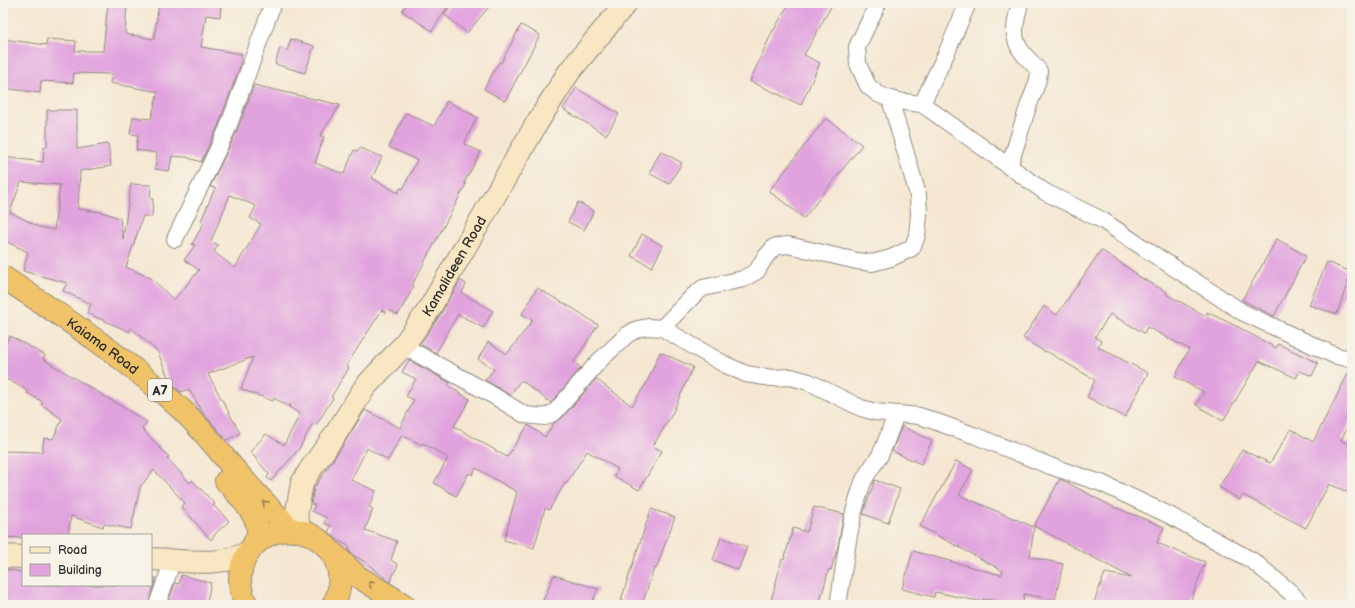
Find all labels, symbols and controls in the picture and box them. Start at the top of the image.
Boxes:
street label: Kamalideen Road [419,213,490,320]
street label: Kaiama Road [63,314,142,378]
road number: A7 [148,379,172,401]
one-way arrow [262,500,270,508]
legend [22,534,152,586]
text: Road [58,543,87,558]
text: Building [58,563,102,578]
one-way arrow [368,582,375,589]

